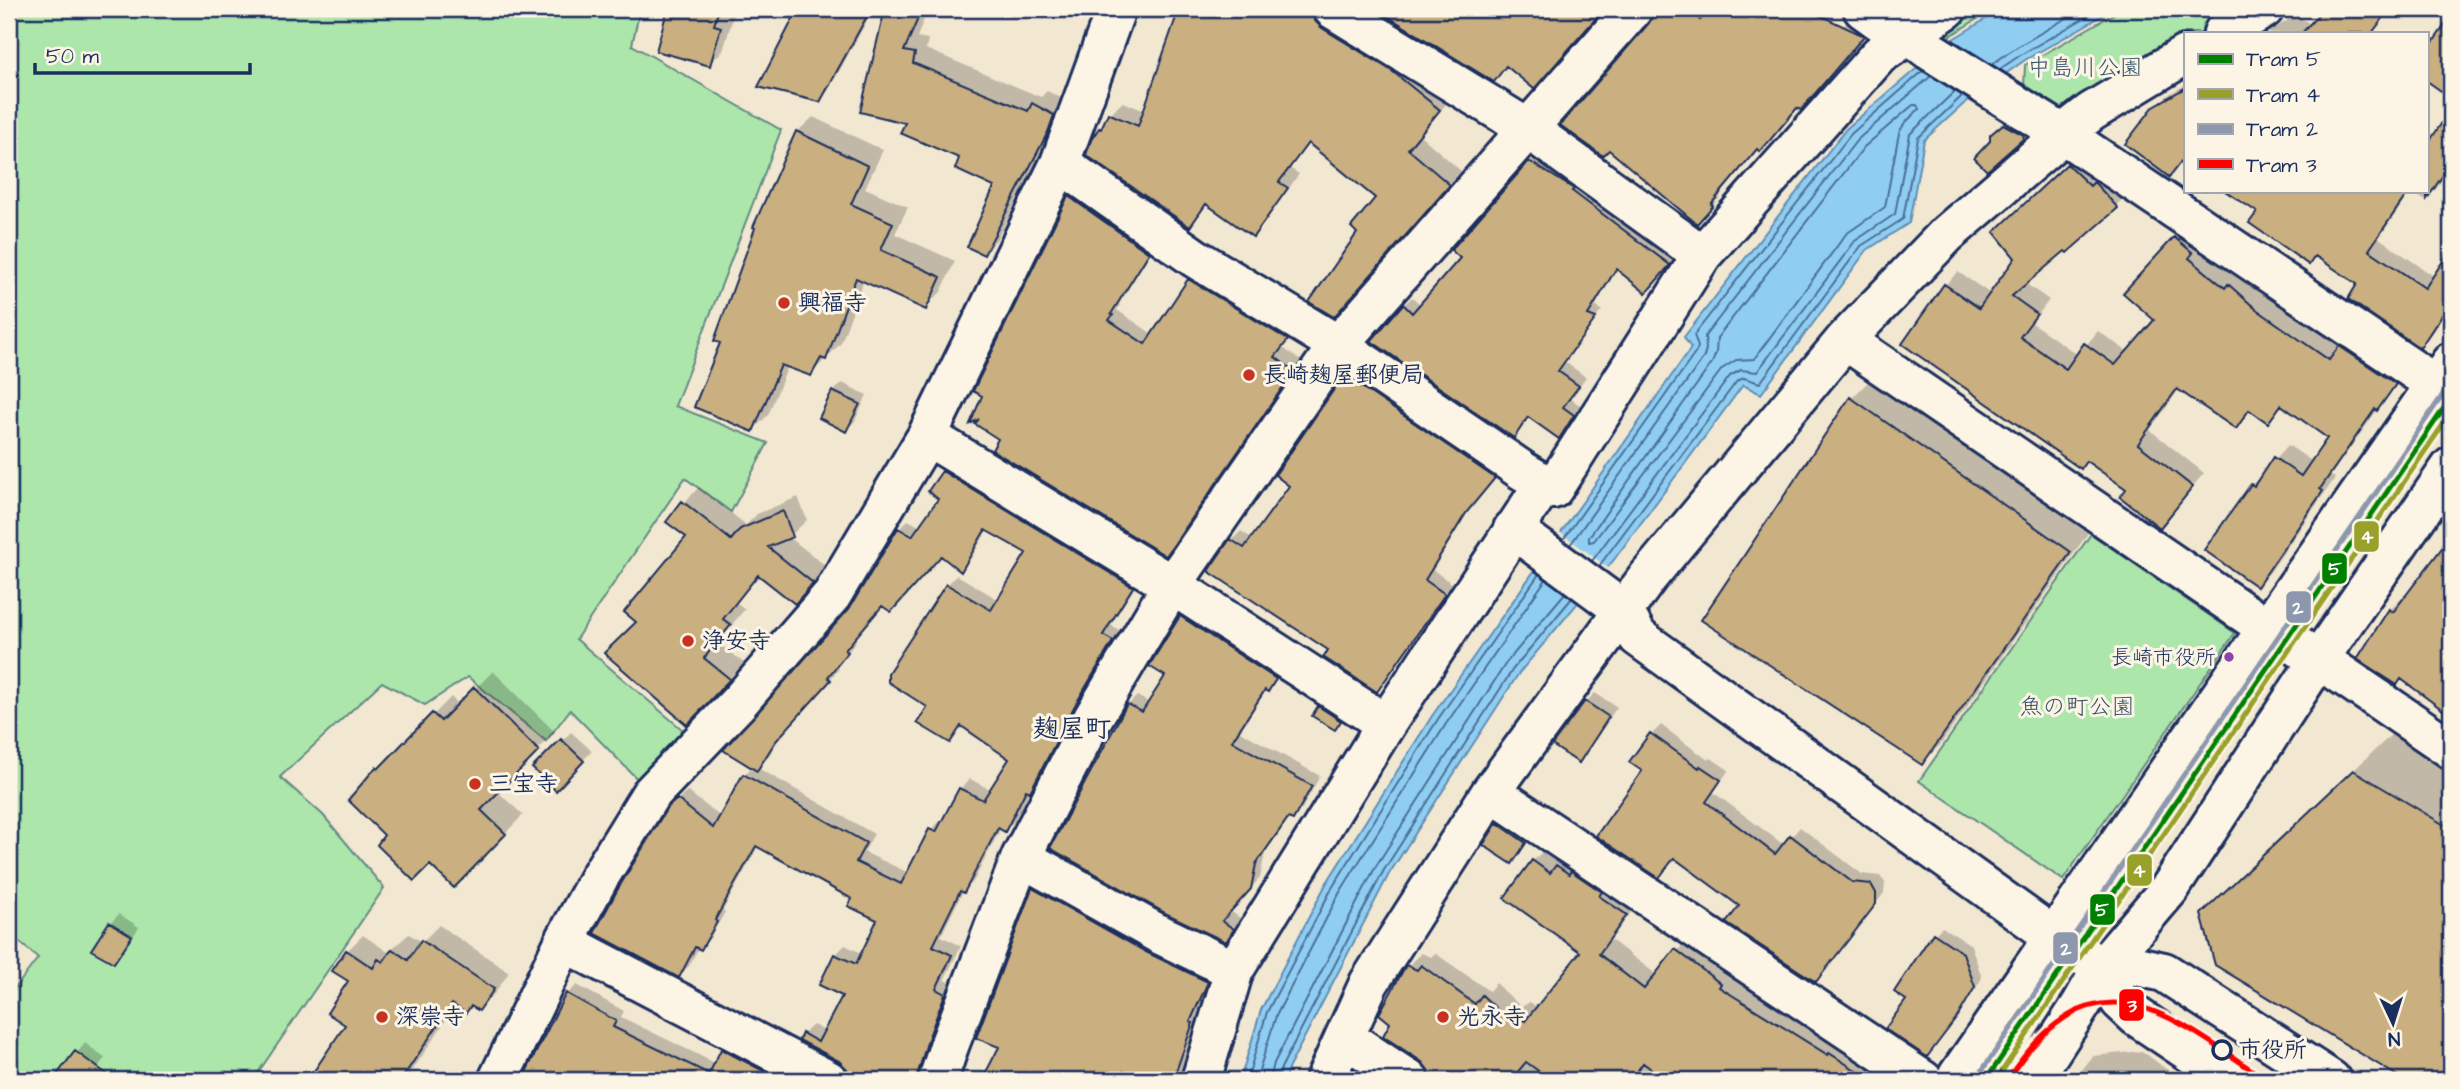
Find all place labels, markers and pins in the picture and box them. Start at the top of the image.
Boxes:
place label: 興福寺 [798,287,867,319]
marker: 興福寺 [776,295,792,311]
place label: 長崎麹屋郵便局 [1263,359,1424,391]
marker: 長崎麹屋郵便局 [1241,367,1257,383]
place label: 浄安寺 [702,625,771,657]
marker: 浄安寺 [680,633,696,649]
place label: 長崎市役所 [2111,643,2216,672]
marker: 長崎市役所 [2222,650,2236,664]
place label: 三宝寺 [489,768,558,800]
marker: 三宝寺 [467,776,483,792]
place label: 深崇寺 [396,1001,465,1033]
place label: 光永寺 [1457,1001,1526,1033]
marker: 深崇寺 [374,1009,390,1025]
marker: 光永寺 [1435,1009,1451,1025]
place label: 市役所 [2238,1034,2307,1066]
marker: 市役所 [2212,1040,2232,1060]

